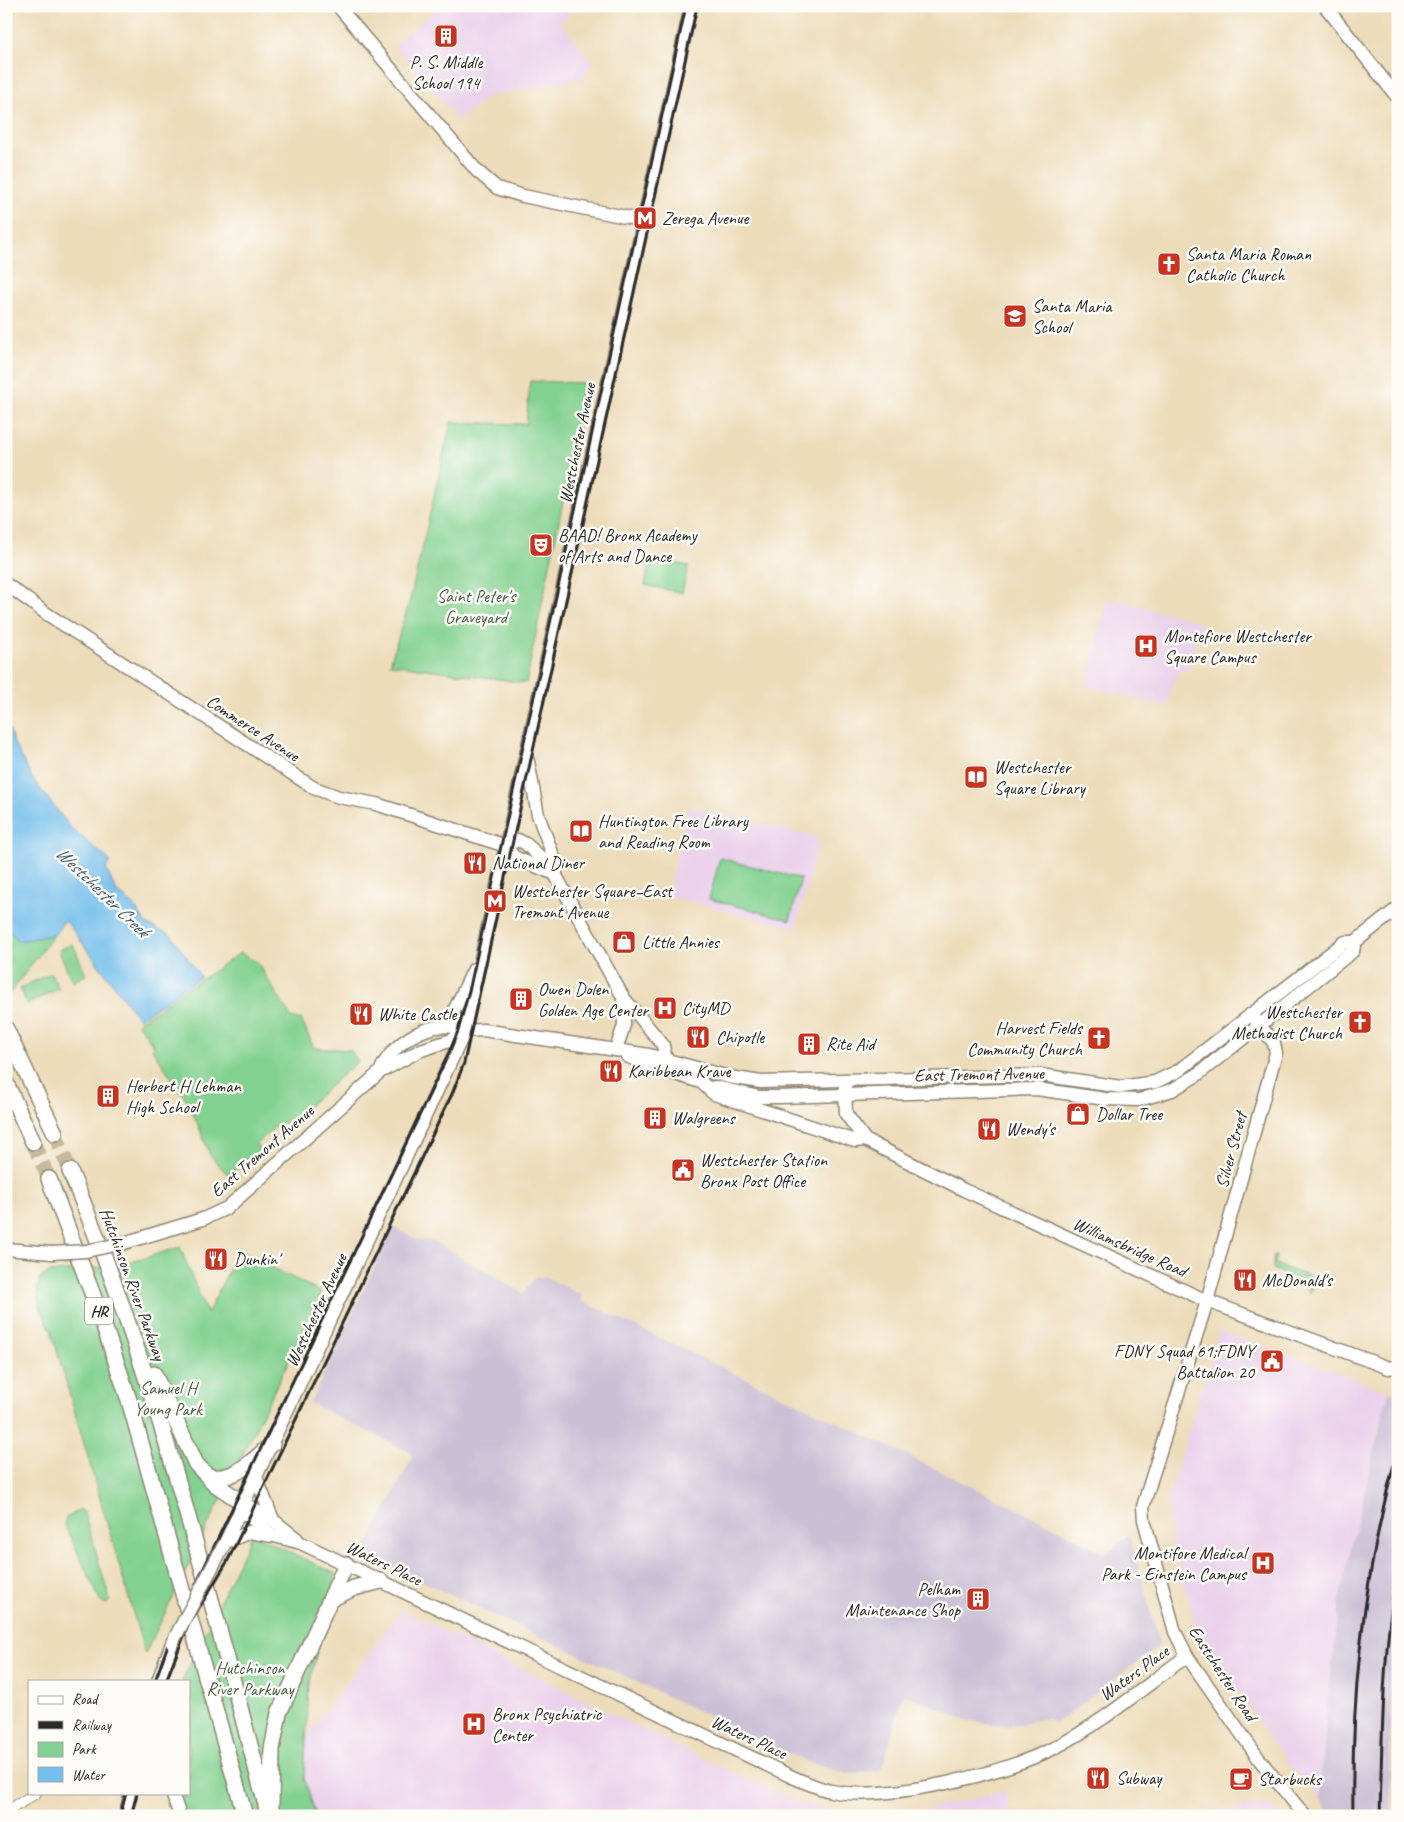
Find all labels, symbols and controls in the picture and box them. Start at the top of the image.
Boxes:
building icon: P. S. Middle School 194 [433,23,459,49]
place label: P. S. Middle School 194 [410,51,483,94]
metro station icon: Zerega Avenue [632,205,658,231]
place label: Zerega Avenue [662,207,750,229]
place label: Santa Maria Roman Catholic Church [1186,243,1312,286]
church icon: Santa Maria Roman Catholic Church [1156,251,1182,277]
place label: Santa Maria School [1032,295,1113,338]
school or university icon: Santa Maria School [1002,303,1028,329]
street label: Westchester Avenue [554,380,601,505]
place label: BAAD! Bronx Academy of Arts and Dance [558,524,698,567]
theatre icon: BAAD! Bronx Academy of Arts and Dance [528,532,554,558]
park label: Saint Peter's Graveyard [437,585,517,628]
place label: Montefiore Westchester Square Campus [1164,625,1313,668]
hospital icon: Montefiore Westchester Square Campus [1133,633,1159,659]
street label: Commerce Avenue [202,690,305,767]
place label: Westchester Square Library [994,756,1087,799]
library icon: Westchester Square Library [963,764,989,790]
place label: Huntington Free Library and Reading Room [598,810,750,853]
library icon: Huntington Free Library and Reading Room [568,818,594,844]
water label: Westchester Creek [51,841,157,945]
restaurant icon: National Diner [462,850,488,876]
place label: National Diner [492,852,585,874]
place label: Westchester Square–East Tremont Avenue [512,880,674,923]
metro station icon: Westchester Square–East Tremont Avenue [482,888,508,914]
shop icon: Little Annies [611,929,637,955]
place label: Little Annies [642,931,721,953]
place label: Owen Dolen Golden Age Center [538,978,650,1021]
building icon: Owen Dolen Golden Age Center [508,986,534,1012]
hospital icon: CityMD [652,995,678,1021]
place label: CityMD [682,997,731,1019]
restaurant icon: White Castle [348,1001,374,1027]
place label: Westchester Methodist Church [1232,1001,1345,1044]
place label: White Castle [378,1003,458,1025]
church icon: Westchester Methodist Church [1347,1009,1373,1035]
place label: Harvest Fields Community Church [967,1017,1084,1060]
restaurant icon: Chipotle [685,1024,711,1050]
church icon: Harvest Fields Community Church [1086,1025,1112,1051]
place label: Chipotle [716,1026,765,1048]
building icon: Rite Aid [796,1031,822,1057]
place label: Rite Aid [826,1033,878,1055]
restaurant icon: Karibbean Krave [598,1058,624,1084]
place label: Karibbean Krave [628,1060,731,1082]
street label: East Tremont Avenue [914,1062,1045,1086]
place label: Herbert H Lehman High School [126,1075,241,1118]
building icon: Herbert H Lehman High School [95,1083,121,1109]
street label: East Tremont Avenue [206,1099,319,1202]
shop icon: Dollar Tree [1065,1101,1091,1127]
place label: Dollar Tree [1096,1103,1163,1125]
building icon: Walgreens [642,1105,668,1131]
place label: Walgreens [672,1107,737,1129]
street label: Silver Street [1210,1107,1252,1190]
restaurant icon: Wendy's [976,1116,1002,1142]
place label: Wendy's [1006,1118,1056,1140]
place label: Westchester Station Bronx Post Office [700,1149,828,1192]
public building icon: Westchester Station Bronx Post Office [670,1157,696,1183]
street label: Hutchinson River Parkway [95,1205,171,1365]
street label: Williamsbridge Road [1070,1212,1193,1283]
restaurant icon: Dunkin' [203,1246,229,1272]
place label: Dunkin' [234,1248,283,1270]
street label: Westchester Avenue [280,1249,352,1370]
restaurant icon: McDonald's [1232,1267,1258,1293]
place label: McDonald's [1262,1269,1334,1291]
road number: HR [85,1298,113,1324]
place label: FDNY Squad 61;FDNY Battalion 20 [1114,1340,1258,1383]
public building icon: FDNY Squad 61;FDNY Battalion 20 [1259,1348,1285,1374]
park label: Samuel H Young Park [134,1377,203,1420]
street label: Waters Place [343,1535,426,1591]
place label: Montifore Medical Park - Einstein Campus [1101,1542,1249,1585]
hospital icon: Montifore Medical Park - Einstein Campus [1250,1550,1276,1576]
place label: Pelham Maintenance Shop [845,1578,961,1621]
building icon: Pelham Maintenance Shop [965,1586,991,1612]
street label: Eastchester Road [1184,1621,1264,1727]
street label: Waters Place [1095,1640,1174,1706]
park label: Hutchinson River Parkway [206,1657,295,1700]
legend [28,1680,190,1794]
text: Road [72,1690,99,1709]
place label: Bronx Psychiatric Center [492,1703,603,1746]
street label: Waters Place [708,1710,791,1765]
hospital icon: Bronx Psychiatric Center [461,1711,487,1737]
text: Railway [72,1716,113,1735]
text: Park [72,1740,97,1759]
restaurant icon: Subway [1085,1765,1111,1791]
text: Water [72,1766,106,1785]
cafe icon: Starbucks [1228,1766,1254,1792]
place label: Subway [1116,1767,1163,1789]
place label: Starbucks [1258,1768,1323,1790]

